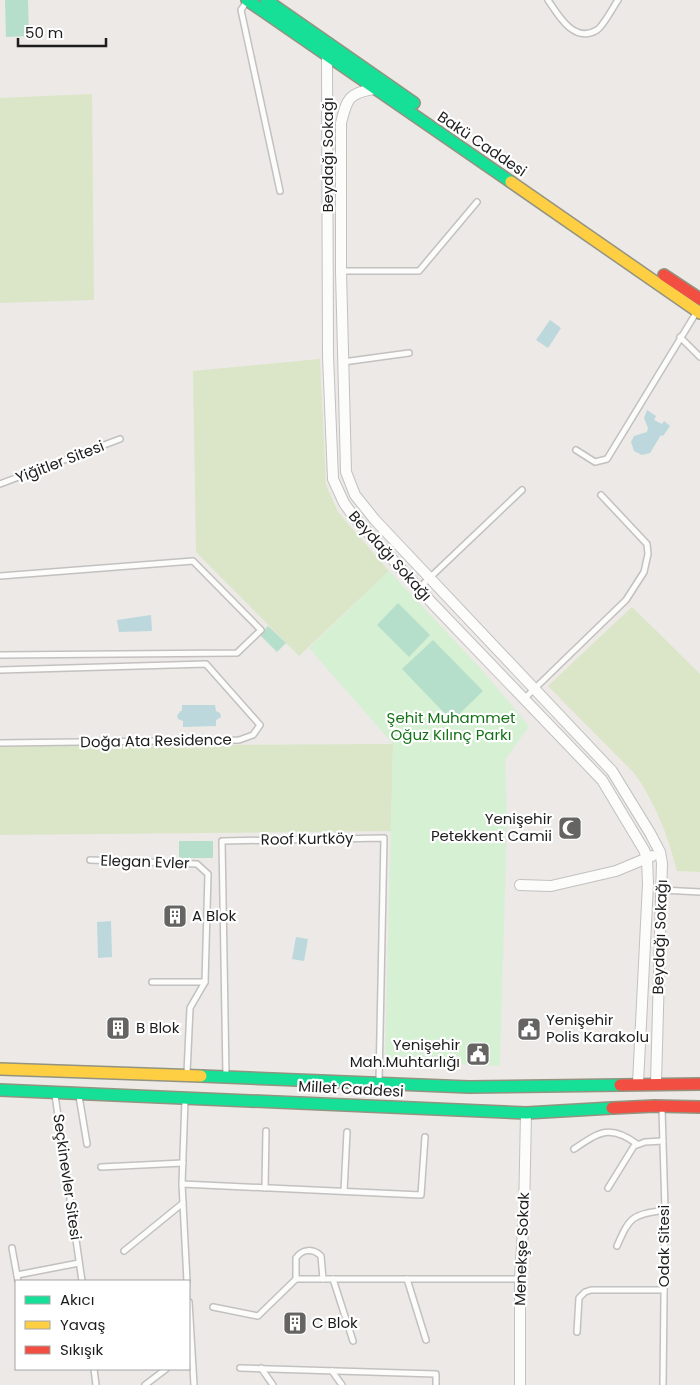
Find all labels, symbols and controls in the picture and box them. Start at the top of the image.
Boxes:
scale bar [18,15,105,47]
text: 50 m [25,22,63,43]
street label: Beydağı Sokağı [317,97,338,213]
street label: Bakü Caddesi [434,106,531,181]
street label: Yiğitler Sitesi [13,435,107,488]
street label: Beydağı Sokağı [344,506,437,605]
park label: Şehit Muhammet Oğuz Kılınç Parkı [387,707,515,745]
street label: Doğa Ata Residence [80,729,232,752]
place label: Yenişehir Petekkent Camii [431,808,552,846]
mosque icon: Yenişehir Petekkent Camii [557,815,583,841]
street label: Roof Kurtköy [260,827,354,850]
street label: Elegan Evler [100,849,190,874]
street label: Beydağı Sokağı [647,879,672,995]
building icon: A Blok [162,903,188,929]
place label: A Blok [192,905,237,926]
place label: Yenişehir Polis Karakolu [546,1009,649,1047]
building icon: B Blok [105,1015,131,1041]
public building icon: Yenişehir Polis Karakolu [516,1016,542,1042]
place label: B Blok [136,1017,180,1038]
place label: Yenişehir Mah.Muhtarlığı [350,1034,460,1072]
public building icon: Yenişehir Mah.Muhtarlığı [465,1041,491,1067]
street label: Millet Caddesi [298,1075,404,1102]
street label: Seçkinevler Sitesi [48,1112,87,1241]
street label: Menekşe Sokak [509,1191,534,1306]
street label: Odak Sitesi [653,1205,674,1287]
legend [15,1280,190,1370]
text: Akıcı [60,1289,94,1310]
building icon: C Blok [282,1310,308,1336]
place label: C Blok [312,1312,358,1333]
text: Yavaş [60,1314,105,1335]
text: Sıkışık [60,1339,103,1360]

